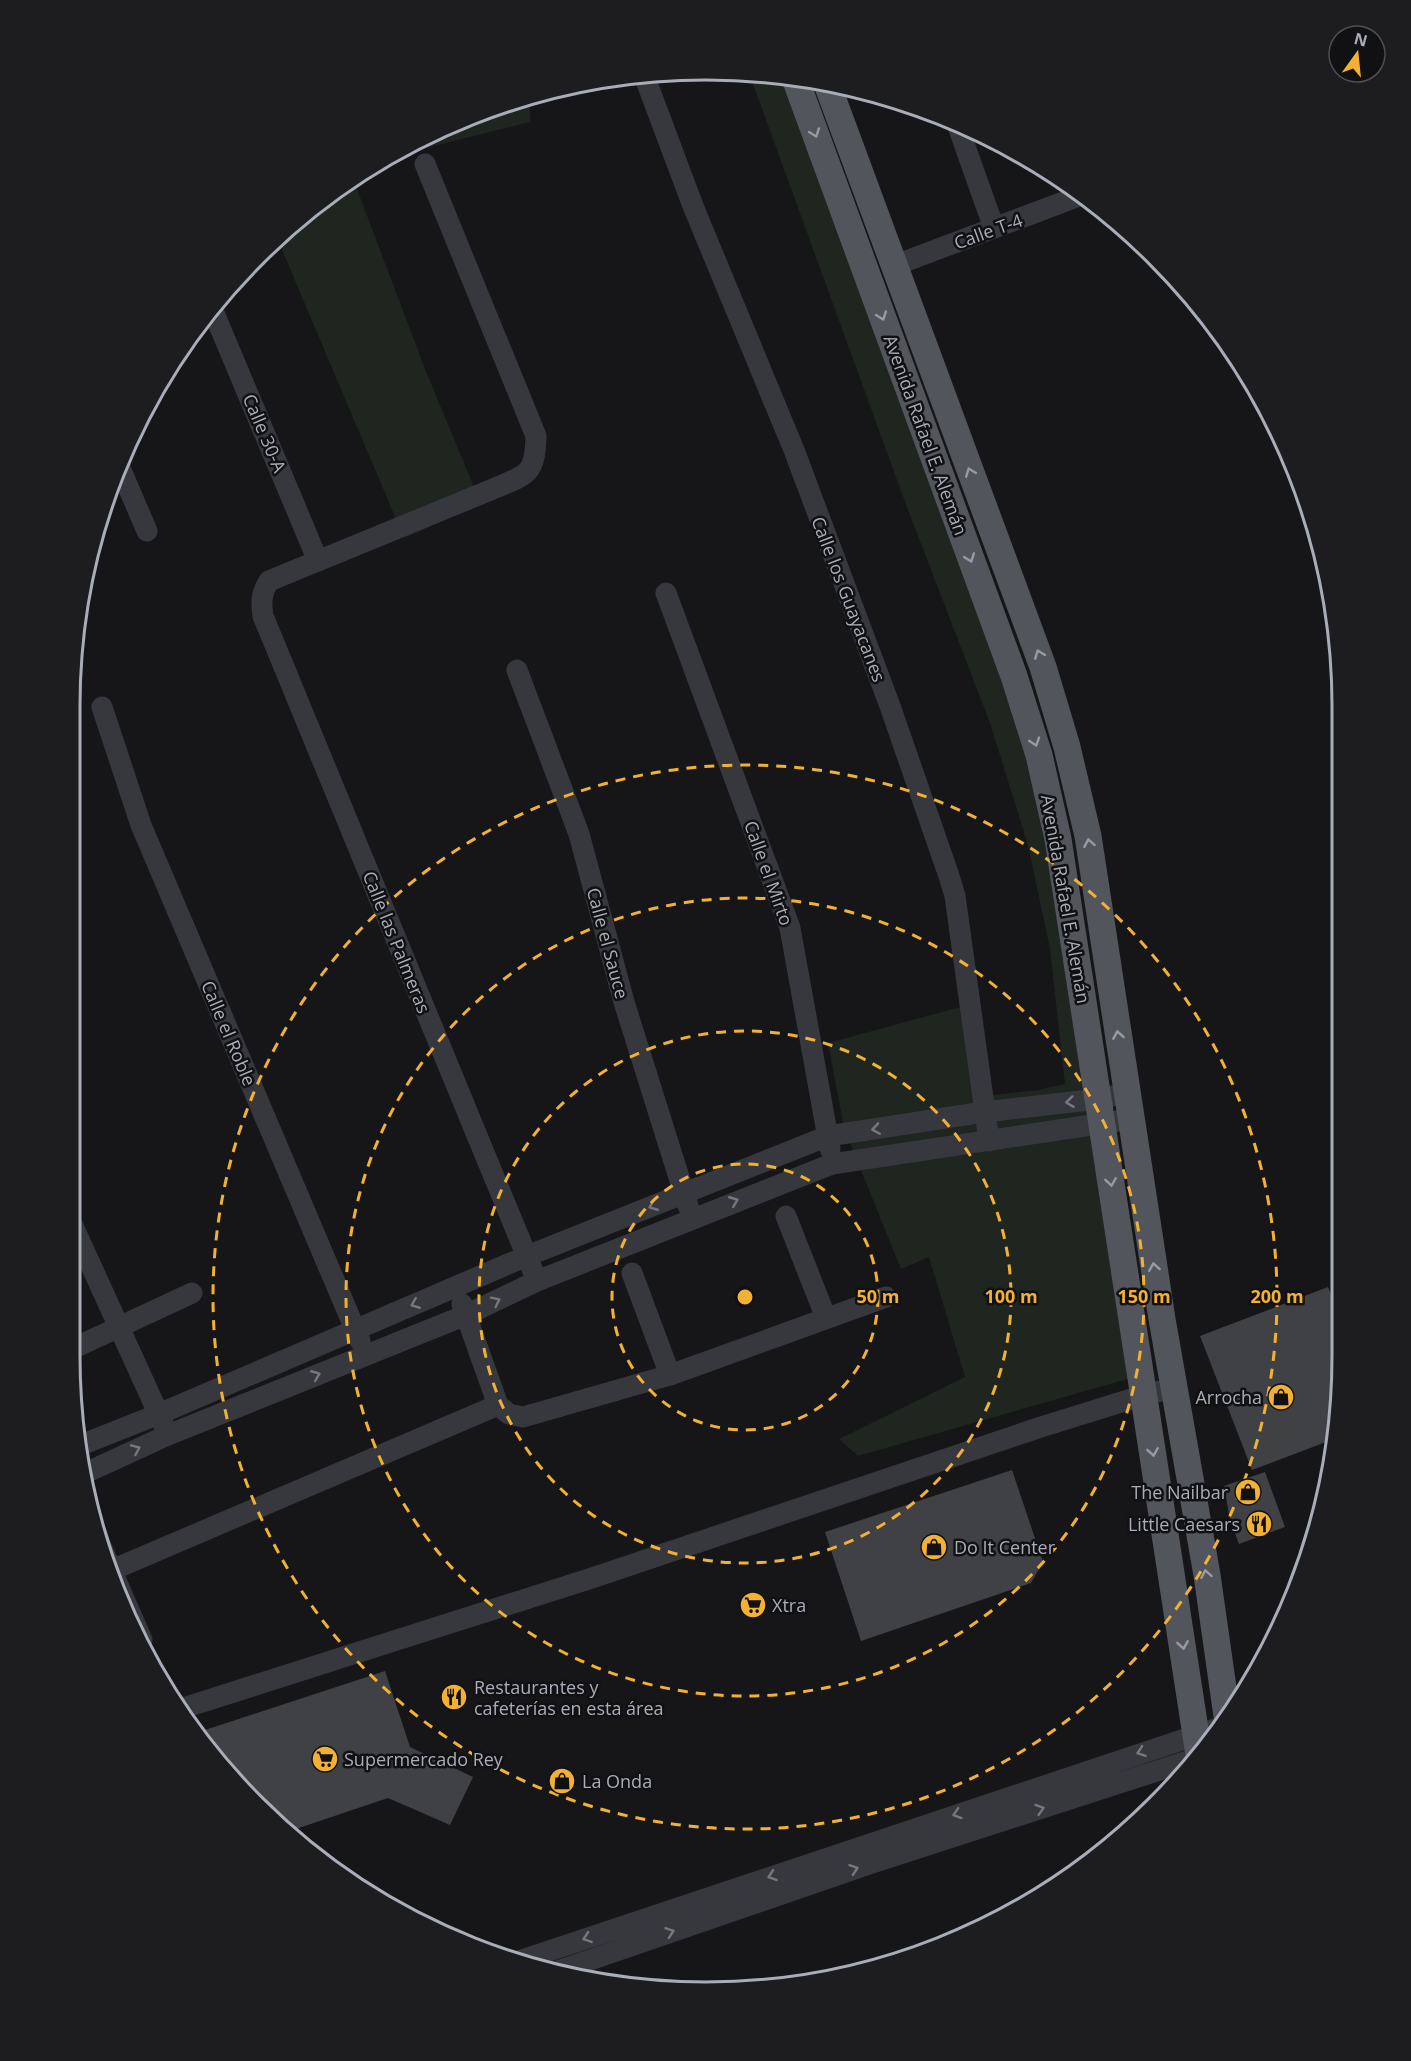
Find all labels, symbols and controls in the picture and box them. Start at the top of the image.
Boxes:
north arrow [1327,24,1387,84]
text: N [1352,27,1370,52]
one-way arrow [808,127,820,138]
street label: Calle T-4 [950,208,1026,254]
one-way arrow [875,310,887,321]
street label: Avenida Rafael E. Alemán [879,332,973,538]
street label: Calle 30-A [238,390,292,476]
one-way arrow [965,467,978,478]
street label: Calle los Guayacanes [806,513,892,685]
one-way arrow [963,552,976,563]
one-way arrow [1033,650,1046,660]
one-way arrow [1028,736,1040,747]
street label: Avenida Rafael E. Alemán [1036,793,1096,1005]
street label: Calle el Mirto [739,817,799,929]
one-way arrow [1083,838,1095,847]
street label: Calle las Palmeras [358,867,436,1017]
street label: Calle el Sauce [582,885,634,1001]
street label: Calle el Roble [196,977,262,1089]
one-way arrow [1113,1031,1125,1040]
one-way arrow [1065,1095,1074,1108]
one-way arrow [872,1122,881,1134]
one-way arrow [1105,1178,1117,1187]
one-way arrow [728,1196,739,1208]
one-way arrow [649,1199,660,1211]
one-way arrow [1148,1262,1160,1271]
text: 50 m [857,1284,899,1308]
text: 100 m [984,1284,1038,1308]
text: 150 m [1117,1284,1171,1308]
text: 200 m [1250,1284,1304,1308]
centre of rings [735,1287,755,1307]
one-way arrow [490,1296,501,1308]
one-way arrow [410,1297,421,1309]
one-way arrow [310,1370,321,1382]
shop icon: Arrocha [1266,1382,1296,1412]
place label: Arrocha [1195,1385,1262,1409]
one-way arrow [129,1445,140,1457]
one-way arrow [1146,1447,1159,1457]
shop icon: The Nailbar [1233,1477,1263,1507]
place label: The Nailbar [1131,1480,1229,1504]
restaurant icon: Little Caesars [1244,1509,1274,1539]
place label: Little Caesars [1128,1512,1240,1536]
shop icon: Do It Center [919,1532,949,1562]
place label: Do It Center [954,1535,1056,1559]
one-way arrow [1201,1569,1213,1578]
supermarket icon: Xtra [738,1590,768,1620]
place label: Xtra [772,1593,806,1617]
one-way arrow [1176,1640,1189,1650]
place label: Restaurantes y cafeterías en esta área [474,1675,664,1720]
restaurant icon: Restaurantes y cafeterías en esta área [439,1682,469,1712]
supermarket icon: Supermercado Rey [310,1744,340,1774]
one-way arrow [1136,1745,1147,1758]
place label: Supermercado Rey [344,1747,504,1771]
shop icon: La Onda [547,1766,577,1796]
place label: La Onda [582,1769,652,1793]
one-way arrow [1034,1804,1045,1817]
one-way arrow [952,1807,963,1820]
one-way arrow [848,1864,859,1877]
one-way arrow [767,1869,778,1882]
one-way arrow [664,1927,675,1939]
one-way arrow [582,1931,593,1944]

